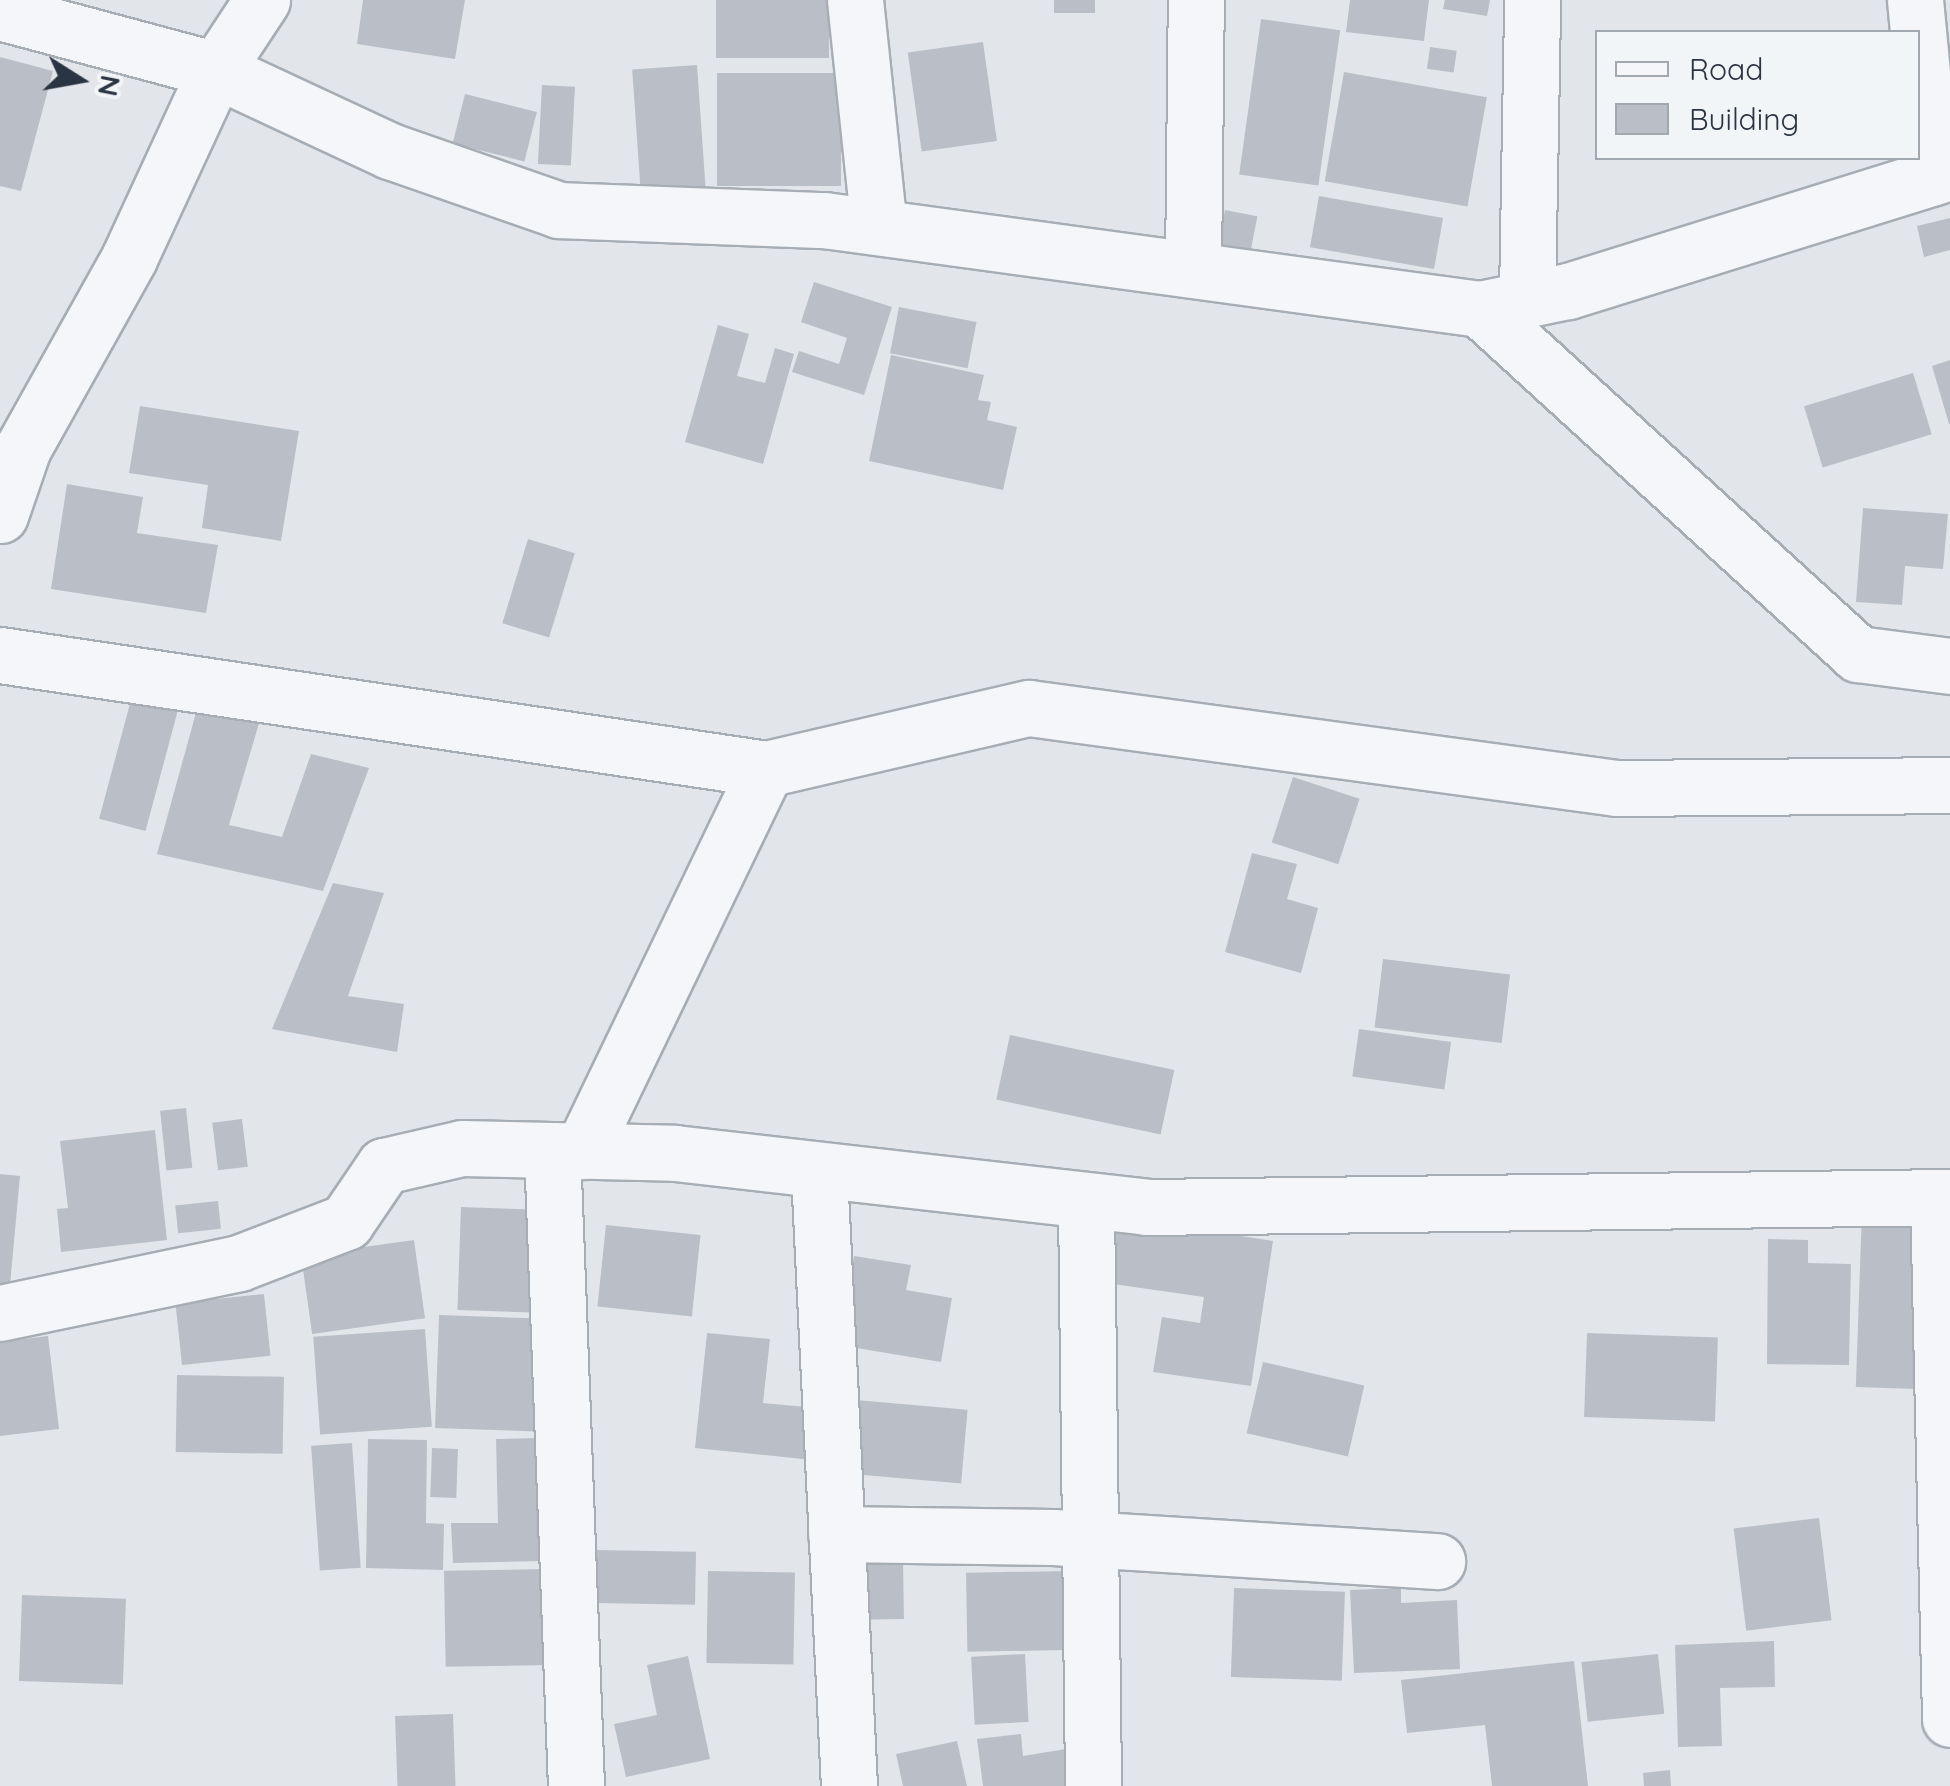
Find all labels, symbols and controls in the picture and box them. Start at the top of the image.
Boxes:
north arrow [30,30,130,130]
legend [1595,30,1920,160]
text: Road [1689,50,1763,88]
text: N [91,72,129,99]
text: Building [1689,100,1799,138]

